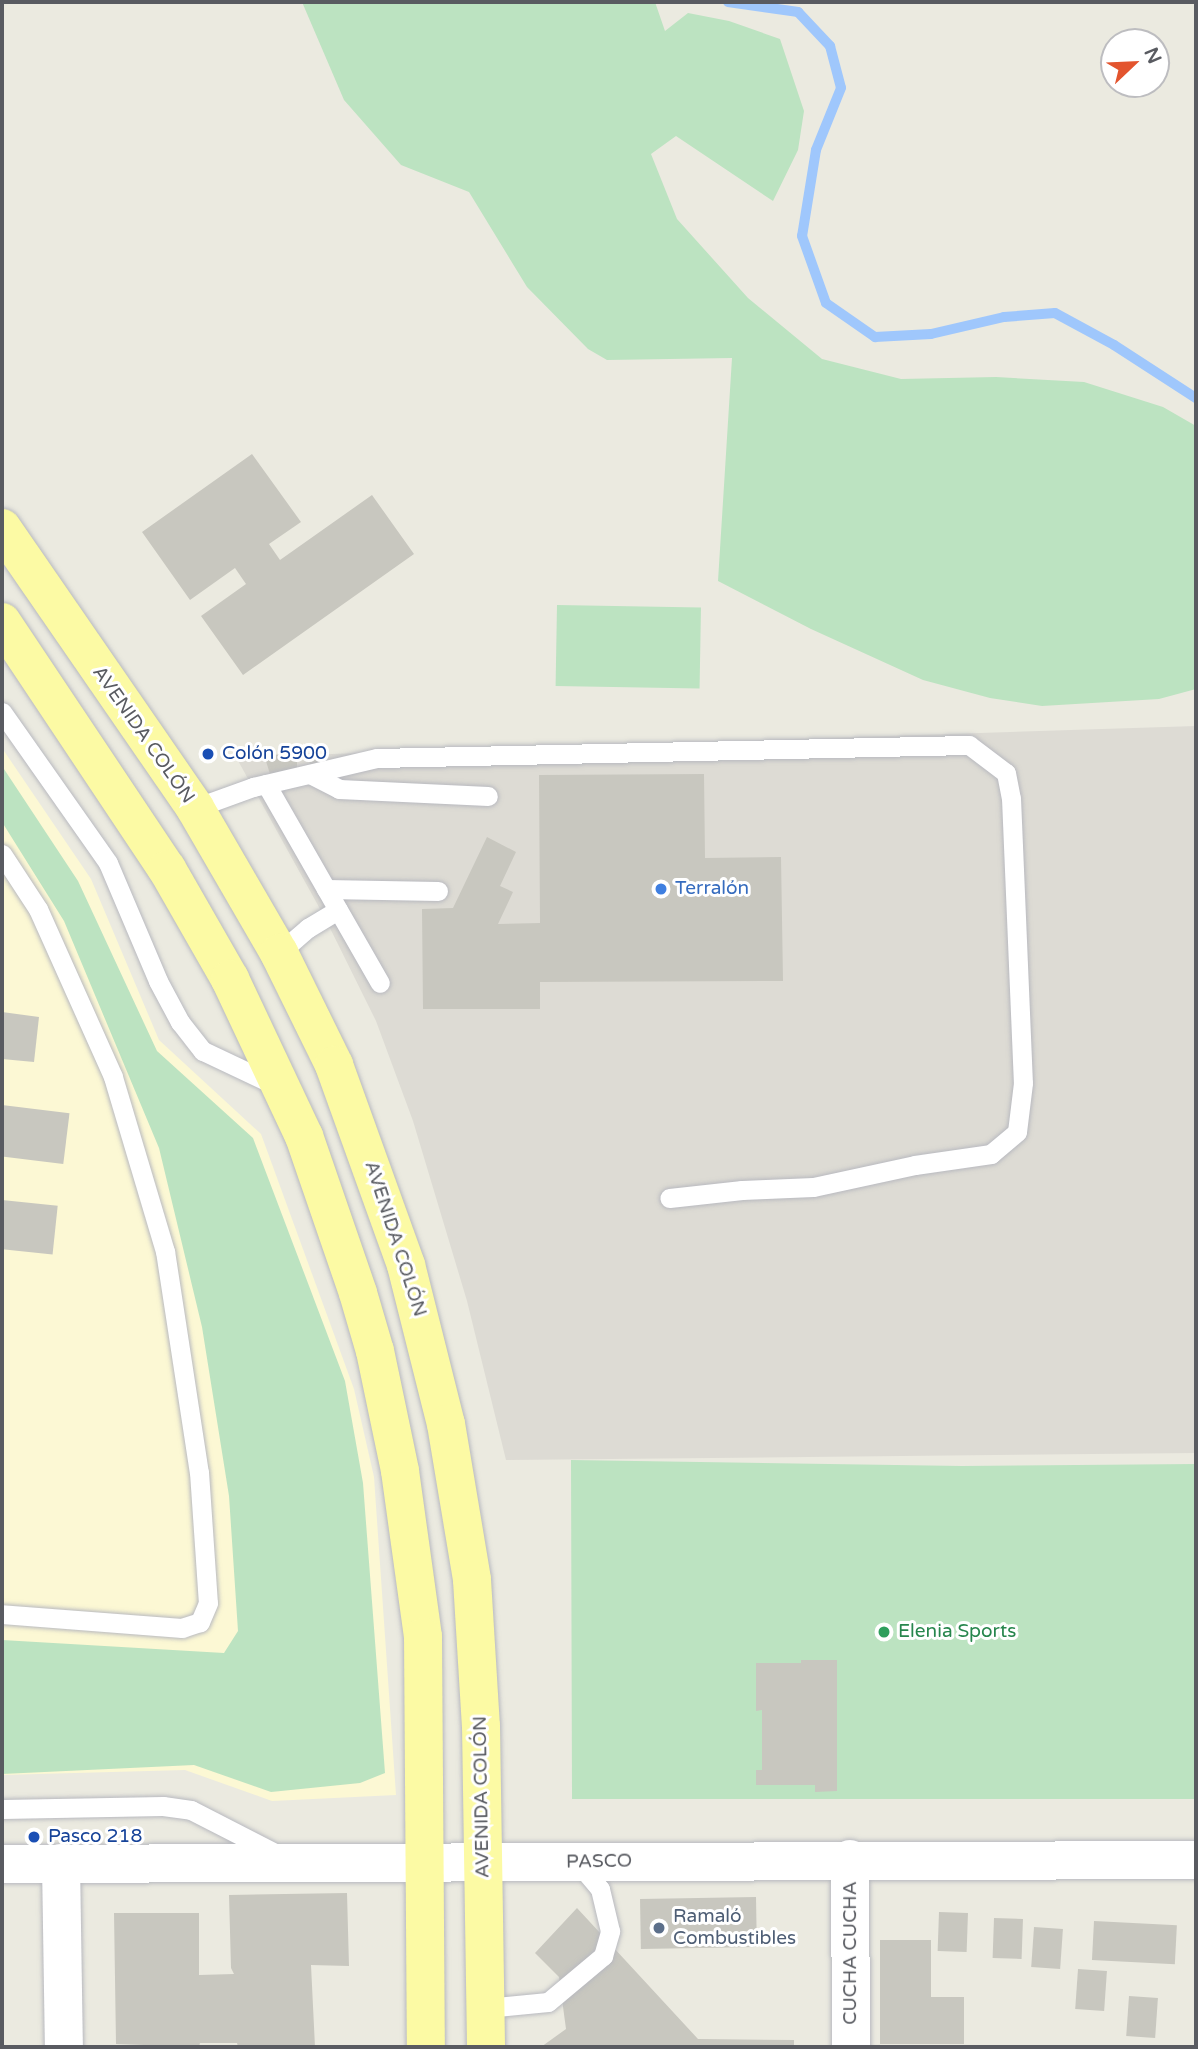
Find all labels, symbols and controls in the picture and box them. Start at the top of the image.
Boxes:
north arrow [1100,28,1170,98]
text: N [1139,44,1166,67]
street label: AVENIDA COLÓN [87,662,199,808]
place label: Colón 5900 [222,743,327,765]
marker: Colón 5900 [200,746,216,762]
place label: Terralón [675,878,749,900]
marker: Terralón [653,881,669,897]
street label: AVENIDA COLÓN [359,1158,431,1320]
place label: Elenia Sports [898,1621,1016,1643]
marker: Elenia Sports [876,1624,892,1640]
street label: AVENIDA COLÓN [469,1716,495,1878]
place label: Pasco 218 [48,1826,142,1848]
marker: Pasco 218 [26,1829,42,1845]
street label: PASCO [566,1850,632,1874]
street label: CUCHA CUCHA [840,1881,862,2025]
place label: Ramaló Combustibles [673,1906,796,1950]
marker: Ramaló Combustibles [651,1920,667,1936]

